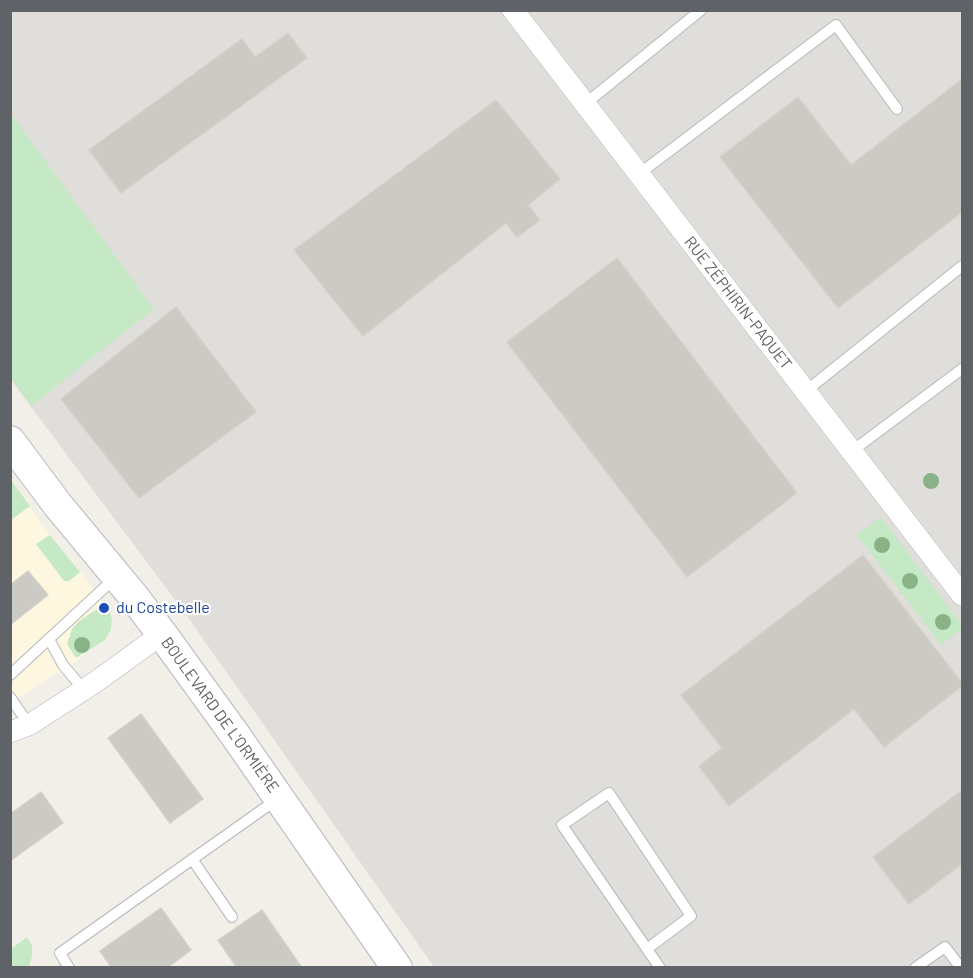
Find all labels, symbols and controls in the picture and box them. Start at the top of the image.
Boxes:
street label: RUE ZÉPHIRIN-PAQUET [680,233,796,373]
place label: du Costebelle [116,598,210,618]
marker: du Costebelle [97,601,111,615]
street label: BOULEVARD DE L'ORMIÈRE [157,633,283,797]

